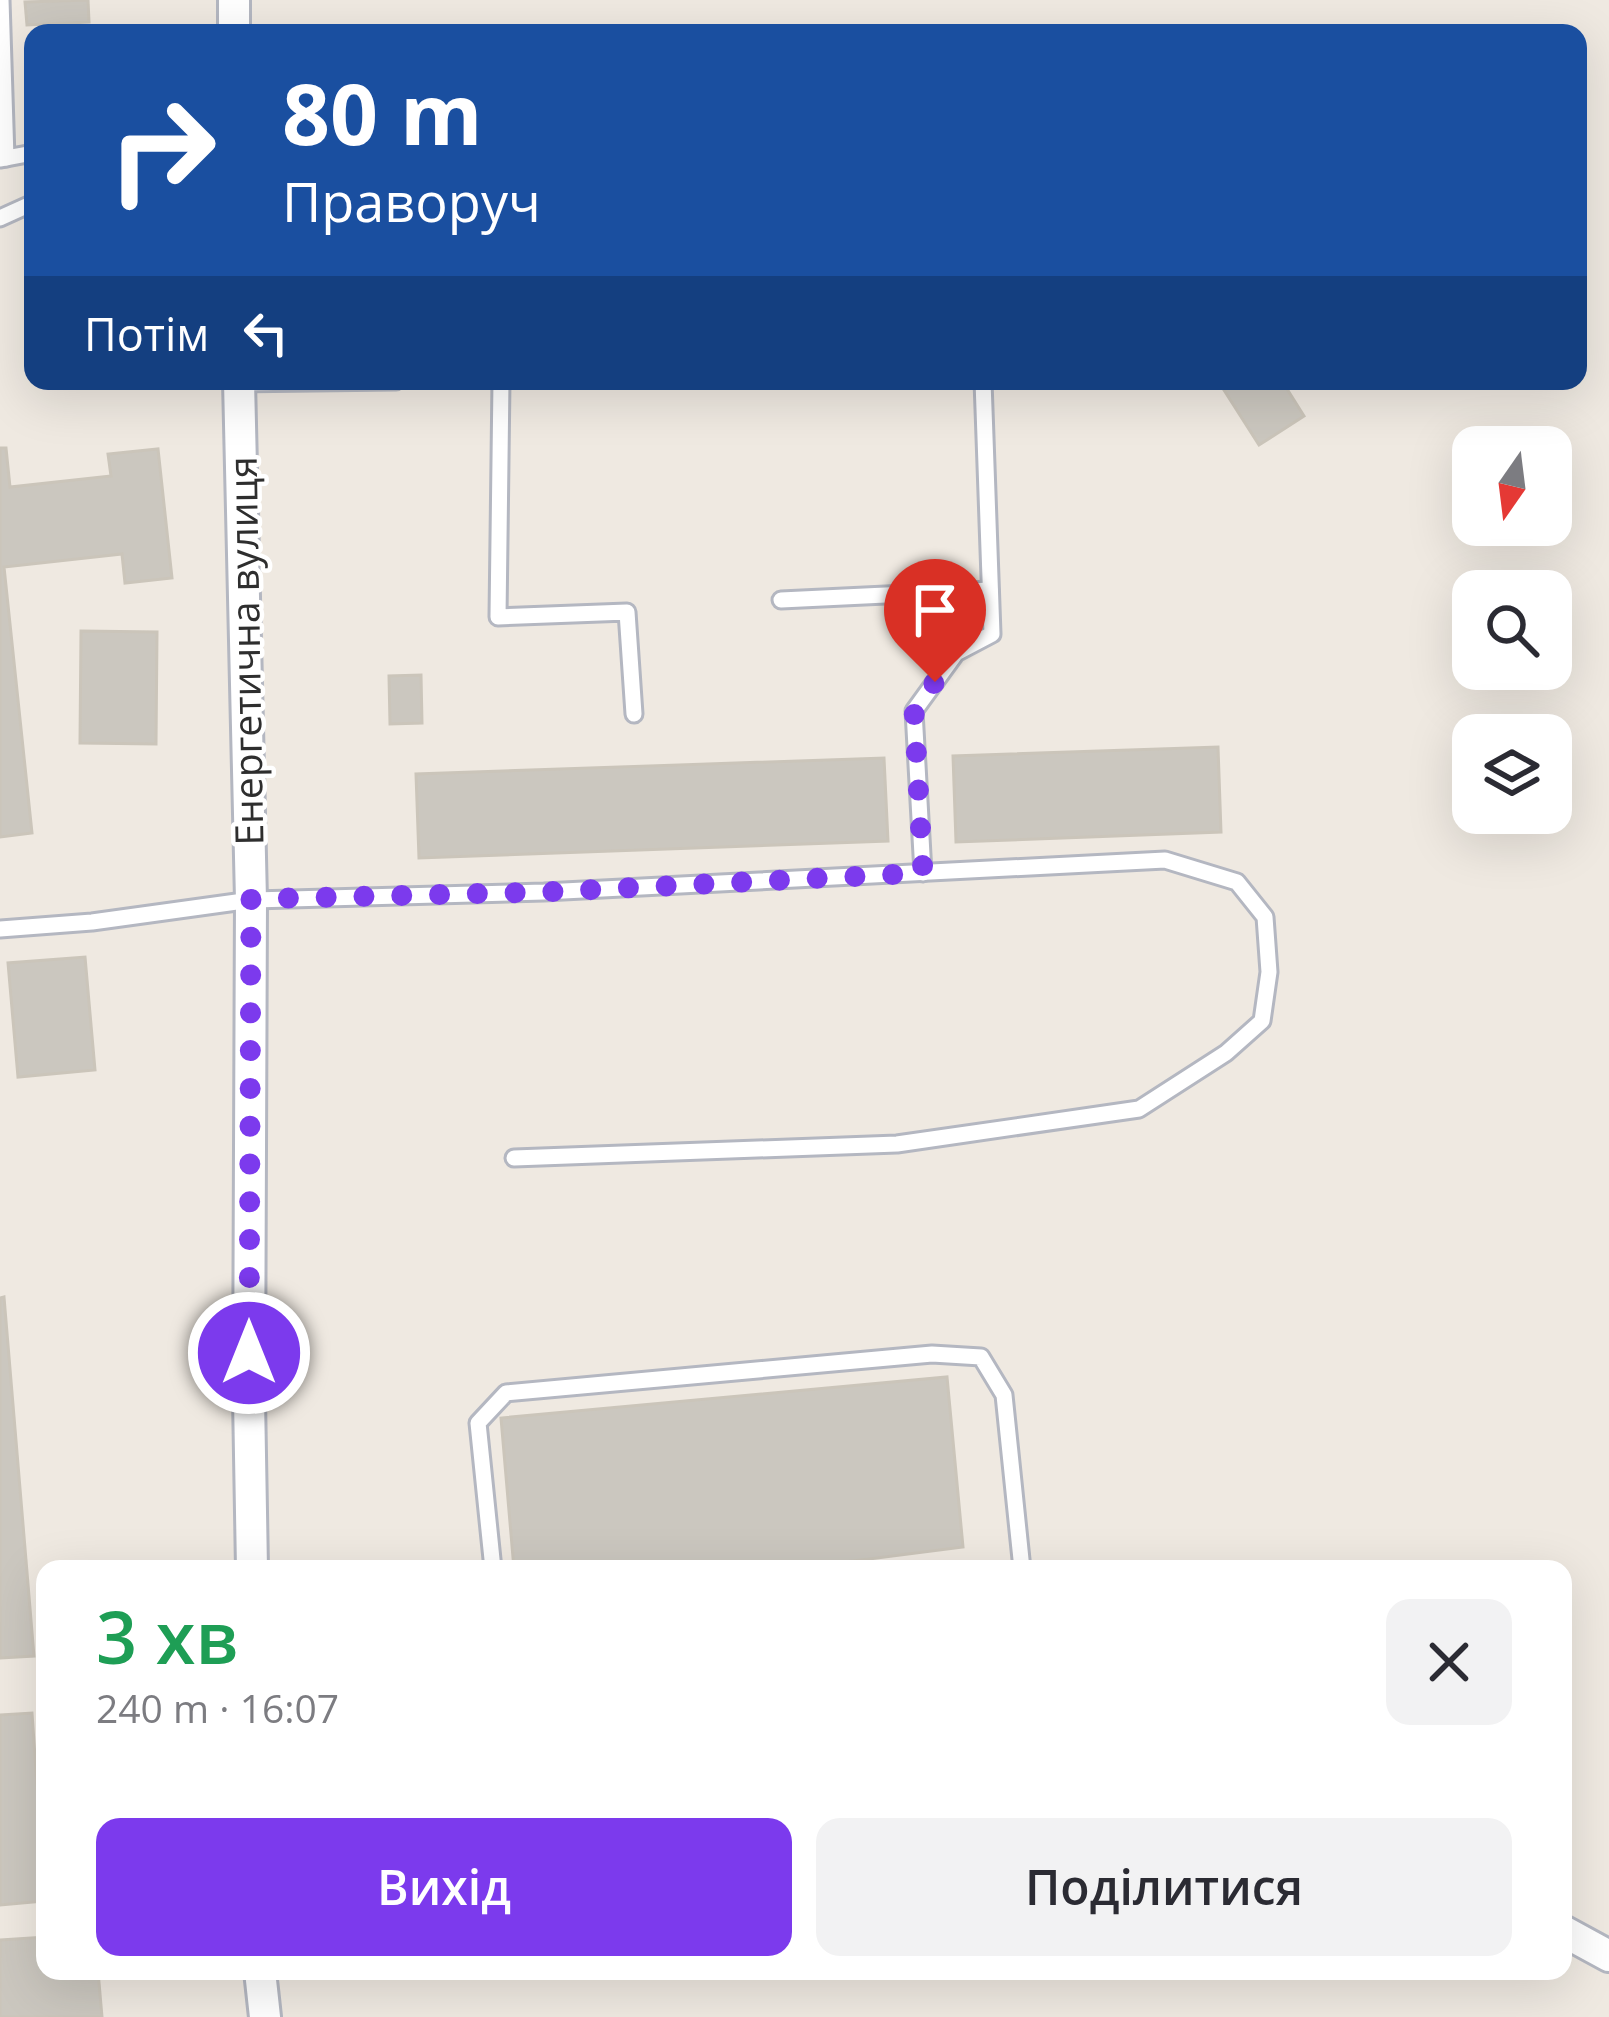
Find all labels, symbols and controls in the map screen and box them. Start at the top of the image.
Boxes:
text: 80 m [282,55,482,170]
icon: right [84,72,240,228]
text: Праворуч [282,164,541,238]
icon: left [233,300,299,366]
text: Потім [84,303,209,364]
north arrow [1452,426,1572,546]
map controls [1452,426,1572,834]
street label: Енергетична вулиця [215,456,274,846]
pin [884,559,986,682]
button: search [1452,570,1572,690]
icon: arrive [902,577,968,643]
button: layers [1452,714,1572,834]
position arrow [186,1290,312,1416]
text: 3 хв [96,1587,239,1685]
button: close [1386,1599,1512,1725]
text: 240 m · 16:07 [96,1681,339,1734]
button: Вихід [96,1818,792,1956]
button: Поділитися [816,1818,1512,1956]

